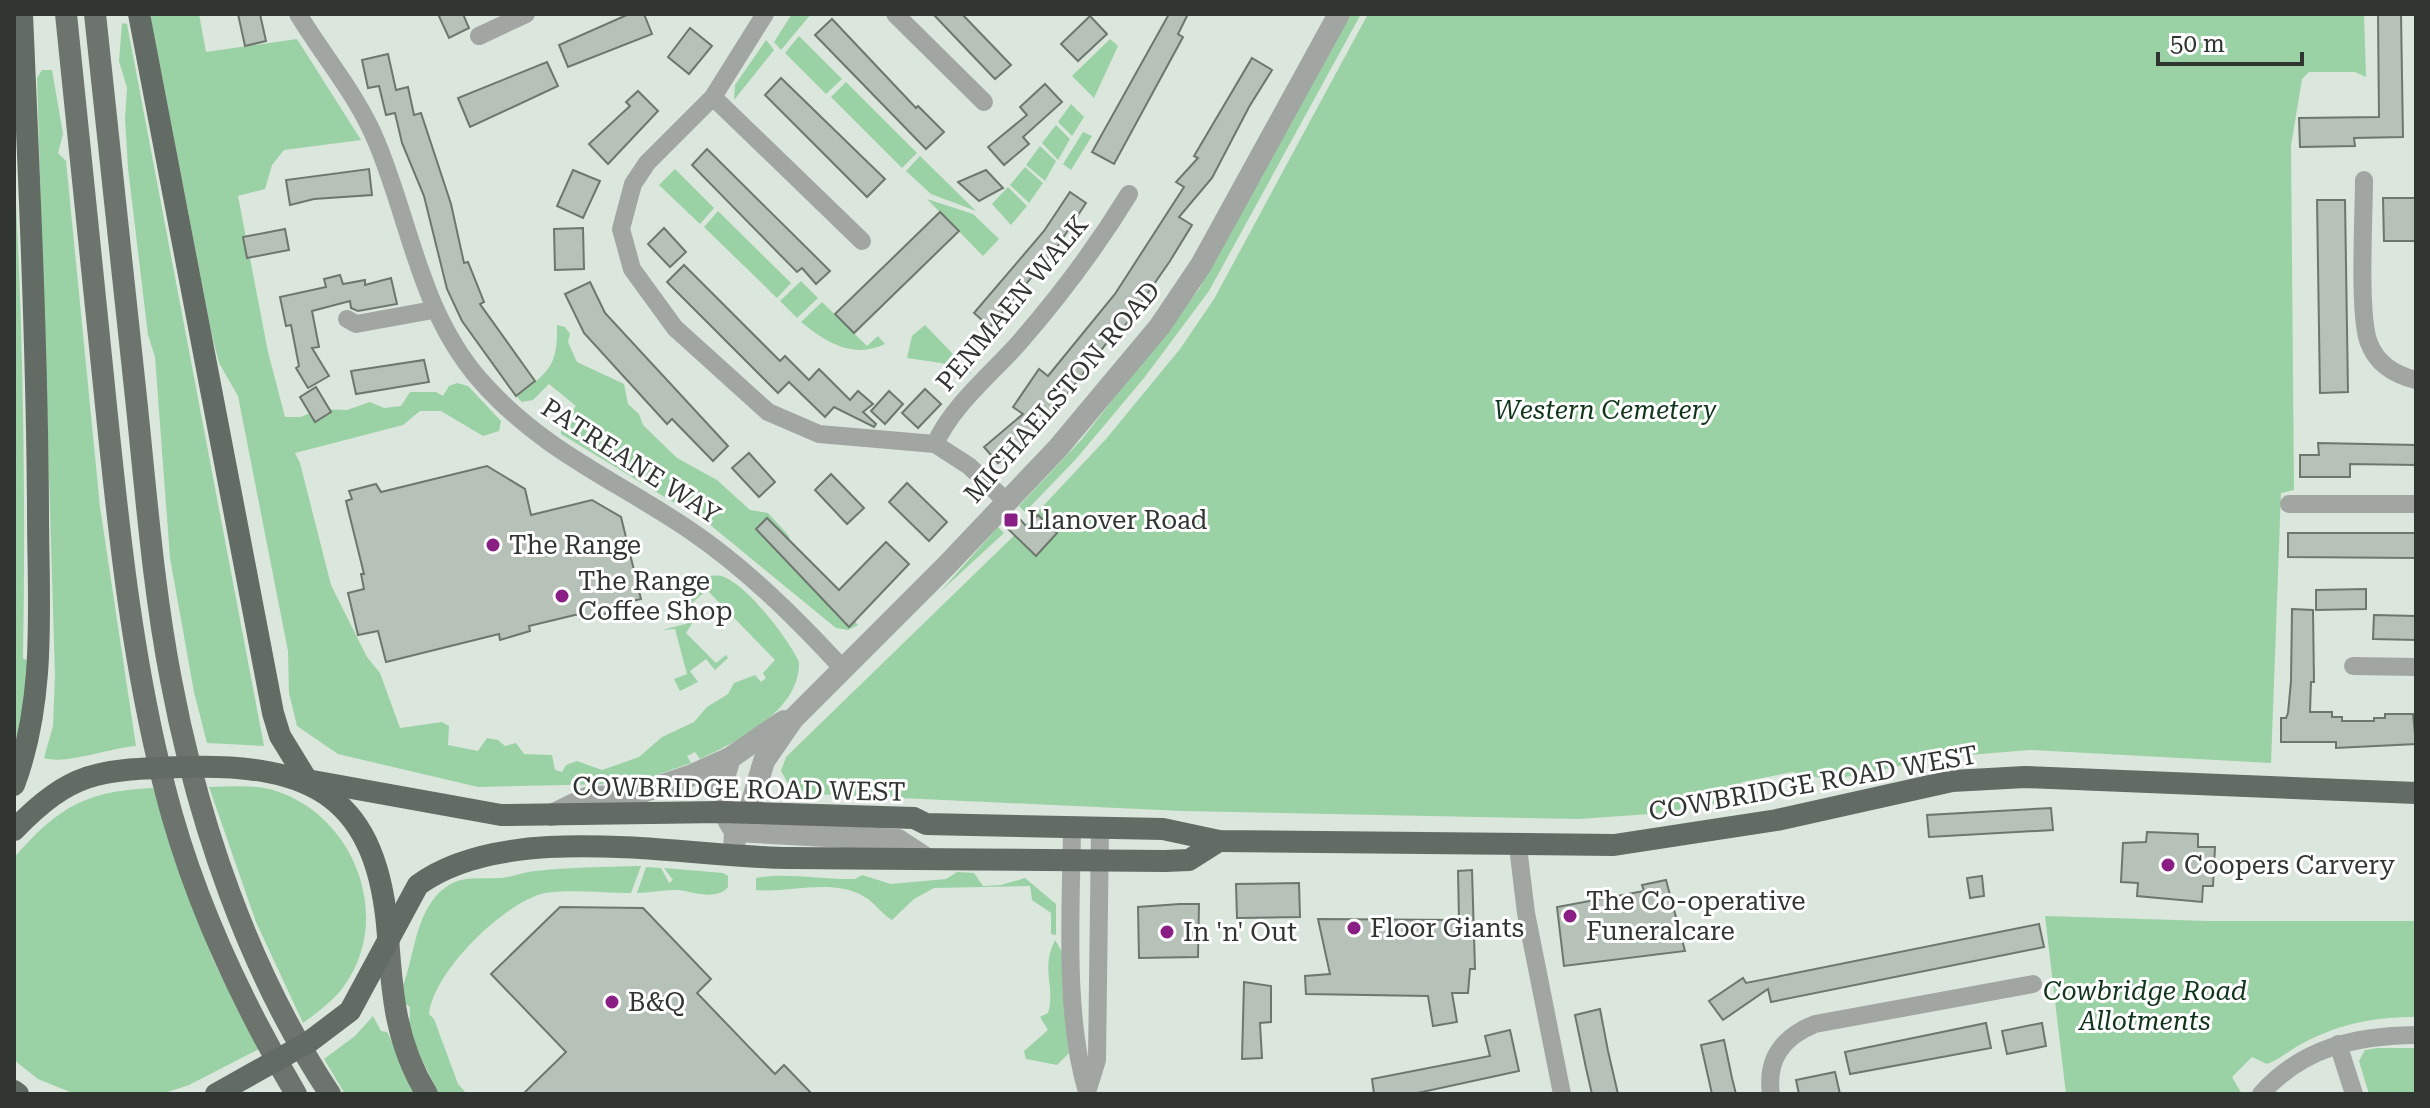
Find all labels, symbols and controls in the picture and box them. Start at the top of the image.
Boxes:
scale bar [2158,16,2302,66]
text: 50 m [2170,30,2225,58]
street label: PENMAEN WALK [930,209,1094,397]
street label: MICHAELSTON ROAD [958,275,1166,509]
street label: PATREANE WAY [536,392,726,530]
park label: Western Cemetery [1494,395,1717,425]
place label: Llanover Road [1027,505,1208,535]
marker: Llanover Road [1002,511,1020,529]
place label: The Range [509,530,641,560]
marker: The Range [484,536,502,554]
place label: The Range Coffee Shop [578,566,733,626]
marker: The Range Coffee Shop [553,587,571,605]
street label: COWBRIDGE ROAD WEST [1646,739,1980,827]
street label: COWBRIDGE ROAD WEST [572,771,906,807]
place label: Coopers Carvery [2184,850,2396,880]
marker: Coopers Carvery [2159,856,2177,874]
place label: The Co-operative Funeralcare [1586,886,1806,946]
marker: The Co-operative Funeralcare [1561,907,1579,925]
place label: Floor Giants [1370,913,1524,943]
place label: In 'n' Out [1183,917,1297,947]
marker: Floor Giants [1345,919,1363,937]
marker: In 'n' Out [1158,923,1176,941]
park label: Cowbridge Road Allotments [2043,976,2247,1036]
place label: B&Q [628,987,685,1017]
marker: B&Q [603,993,621,1011]

